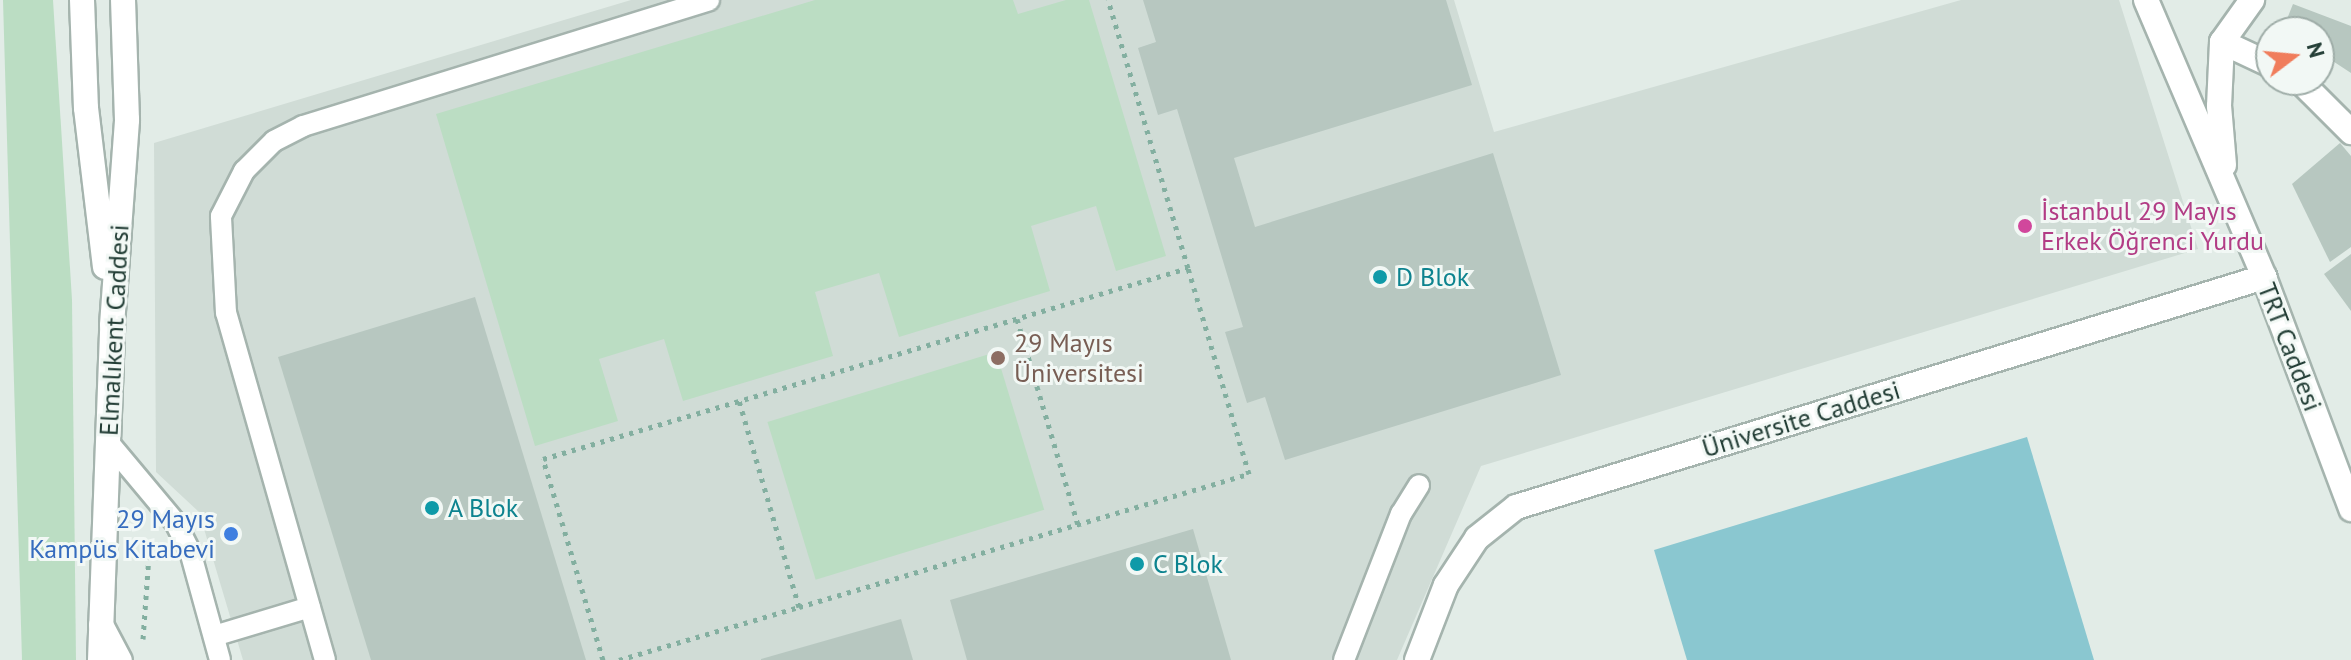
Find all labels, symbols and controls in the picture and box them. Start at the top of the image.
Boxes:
north arrow [2255,16,2335,96]
text: N [2301,39,2332,61]
place label: İstanbul 29 Mayıs Erkek Öğrenci Yurdu [2041,195,2266,256]
marker: İstanbul 29 Mayıs Erkek Öğrenci Yurdu [2016,217,2034,235]
street label: Elmalıkent Caddesi [93,223,135,437]
place label: D Blok [1396,261,1469,293]
marker: D Blok [1371,268,1389,286]
street label: TRT Caddesi [2251,278,2329,416]
place label: 29 Mayıs Üniversitesi [1014,327,1144,388]
marker: 29 Mayıs Üniversitesi [989,349,1007,367]
street label: Üniversite Caddesi [1698,374,1904,464]
place label: A Blok [448,492,519,524]
marker: A Blok [423,499,441,517]
place label: 29 Mayıs Kampüs Kitabevi [29,503,215,564]
marker: 29 Mayıs Kampüs Kitabevi [222,525,240,543]
place label: C Blok [1153,548,1224,580]
marker: C Blok [1128,555,1146,573]

